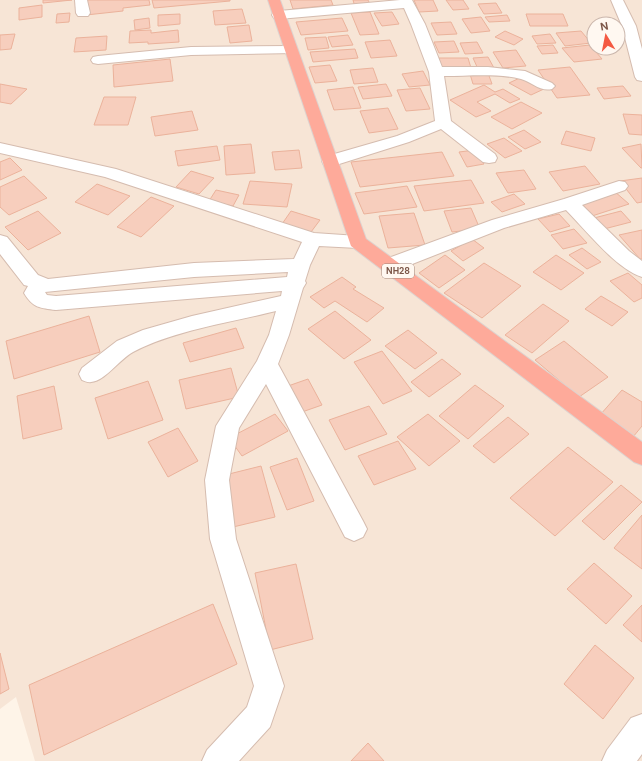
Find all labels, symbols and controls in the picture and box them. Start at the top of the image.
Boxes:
north arrow [586,16,626,56]
text: N [599,19,609,34]
road number: NH28 [382,264,414,278]

